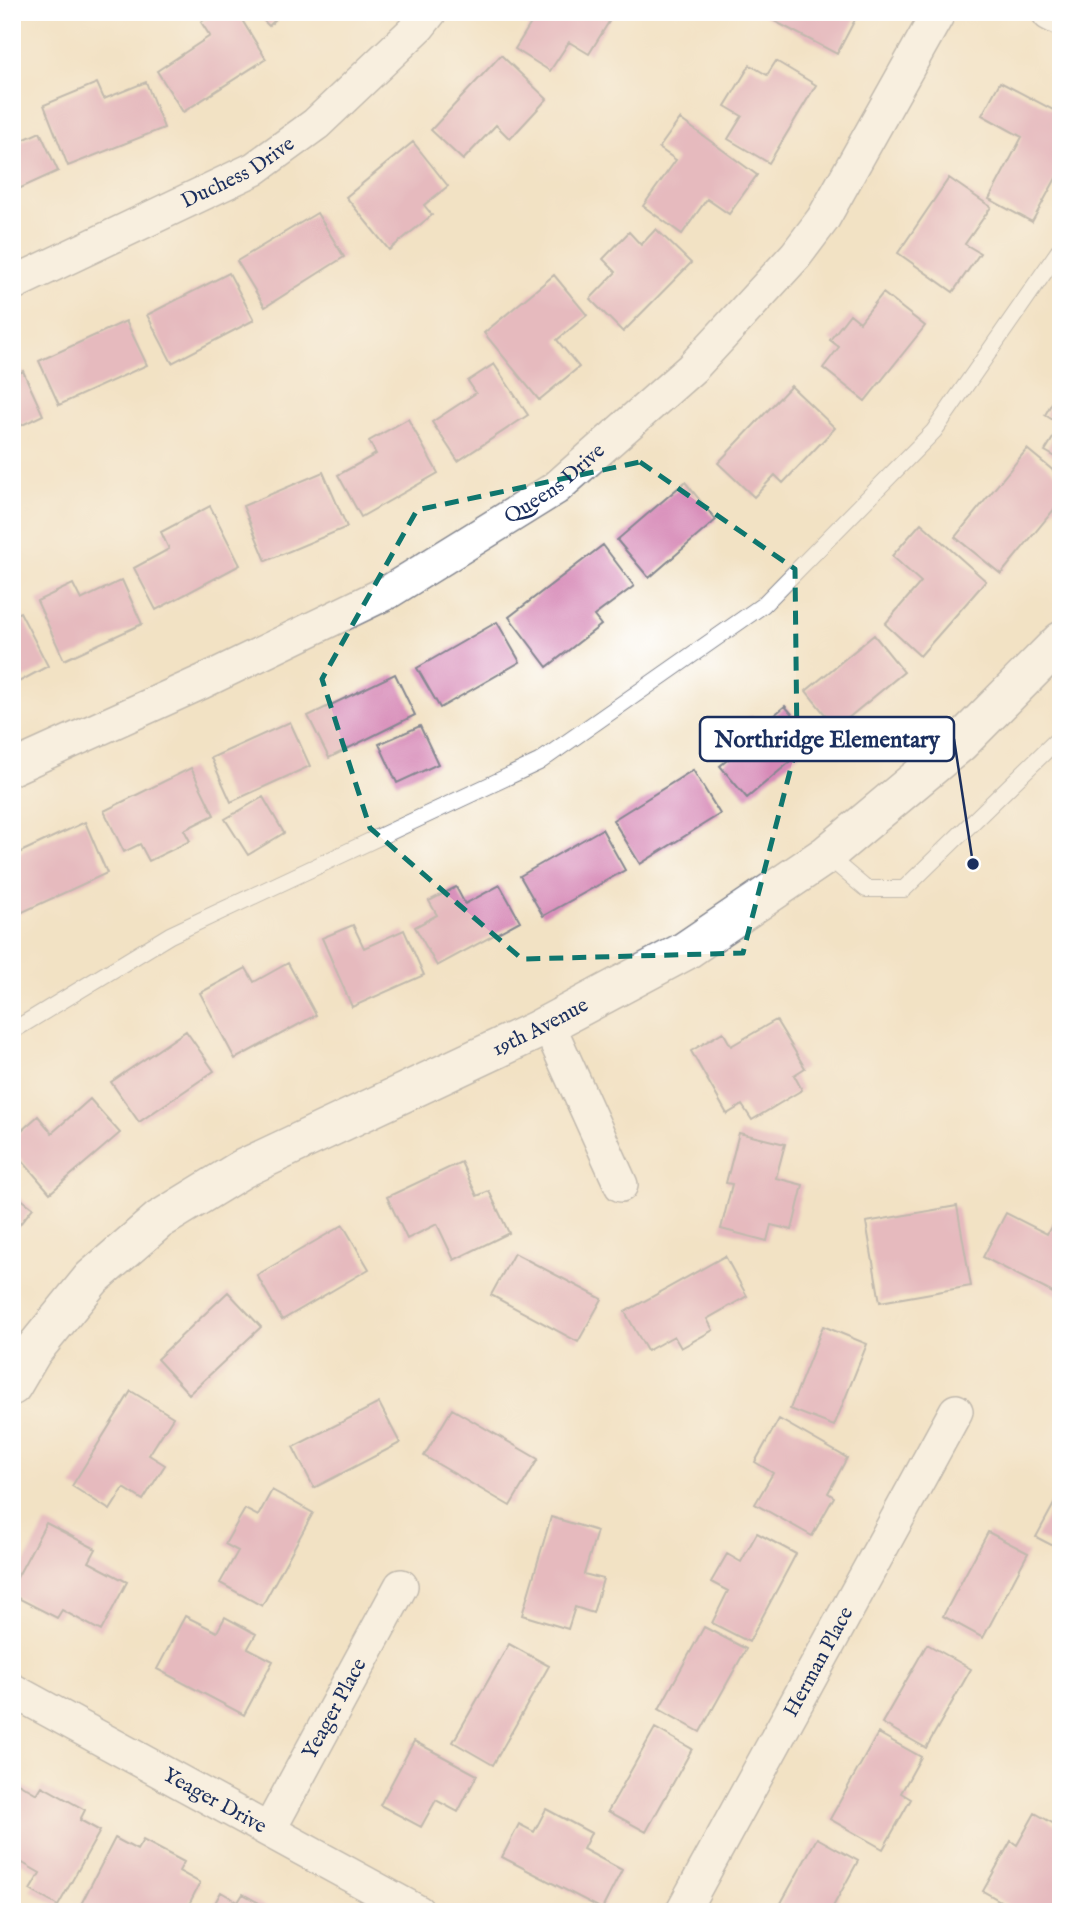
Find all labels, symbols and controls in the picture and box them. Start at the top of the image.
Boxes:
street label: Duchess Drive [177,130,300,215]
street label: Queens Drive [499,437,611,530]
callout: Northridge Elementary [700,717,954,761]
text: Northridge Elementary [713,726,941,755]
street label: 19th Avenue [488,991,593,1063]
street label: Herman Place [778,1602,860,1722]
street label: Yeager Place [296,1653,373,1764]
street label: Yeager Drive [158,1762,272,1840]

